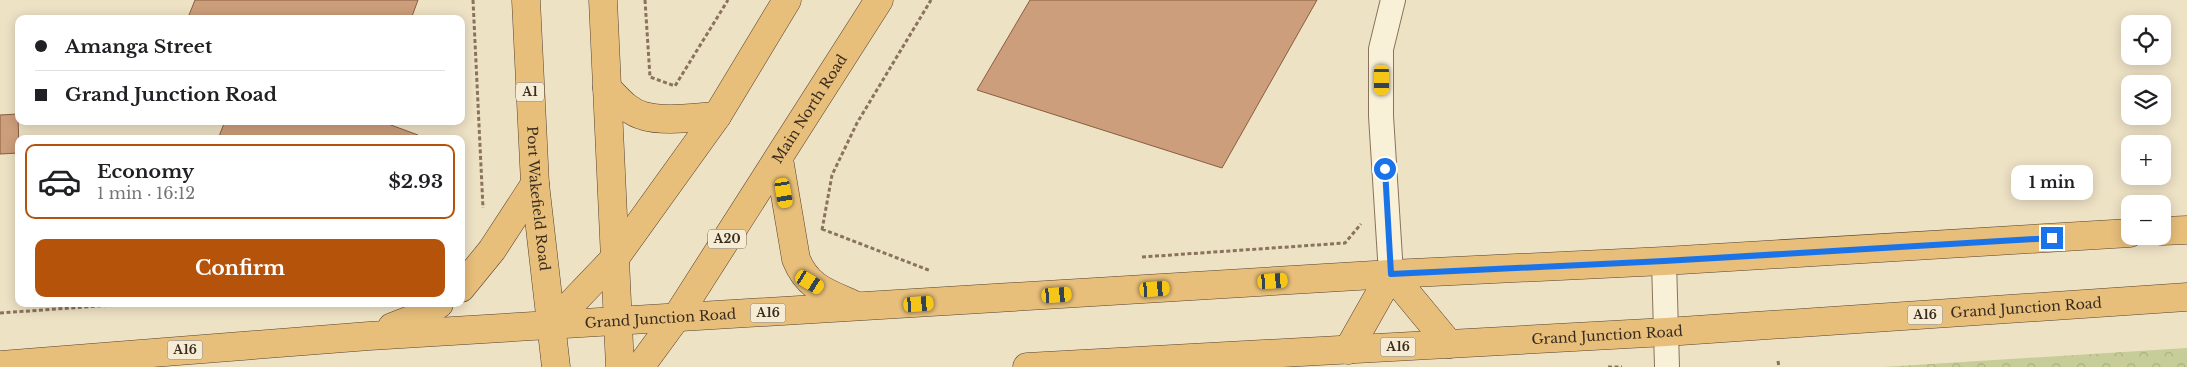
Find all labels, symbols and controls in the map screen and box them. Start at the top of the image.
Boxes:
map controls [2121,15,2171,245]
button: locate [2121,15,2171,65]
text: Amanga Street [65,35,212,58]
street label: Main North Road [768,50,851,167]
car [1374,65,1389,95]
button: layers [2121,75,2171,125]
road number: A1 [516,82,544,101]
text: Grand Junction Road [65,83,277,106]
street label: Port Wakefield Road [523,126,554,272]
button: + [2121,135,2171,185]
route start [1374,158,1396,180]
icon: car [37,159,82,204]
text: Economy [97,160,194,183]
callout: 1 min [2011,166,2093,200]
text: $2.93 [389,170,443,193]
text: 1 min [2029,172,2075,192]
car [774,177,793,209]
text: 1 min · 16:12 [97,183,195,203]
button: − [2121,195,2171,245]
route end [2041,227,2063,249]
road number: A20 [708,230,746,248]
button: Confirm [35,239,445,297]
car [793,268,826,296]
car [1257,272,1288,290]
car [1139,280,1170,298]
car [1041,286,1072,304]
street label: Grand Junction Road [1950,294,2103,322]
car [903,295,934,313]
road number: A16 [750,304,786,322]
street label: Grand Junction Road [584,305,737,332]
road number: A16 [1908,306,1942,324]
street label: Grand Junction Road [1531,322,1684,348]
road number: A16 [1380,338,1416,357]
road number: A16 [168,340,202,360]

